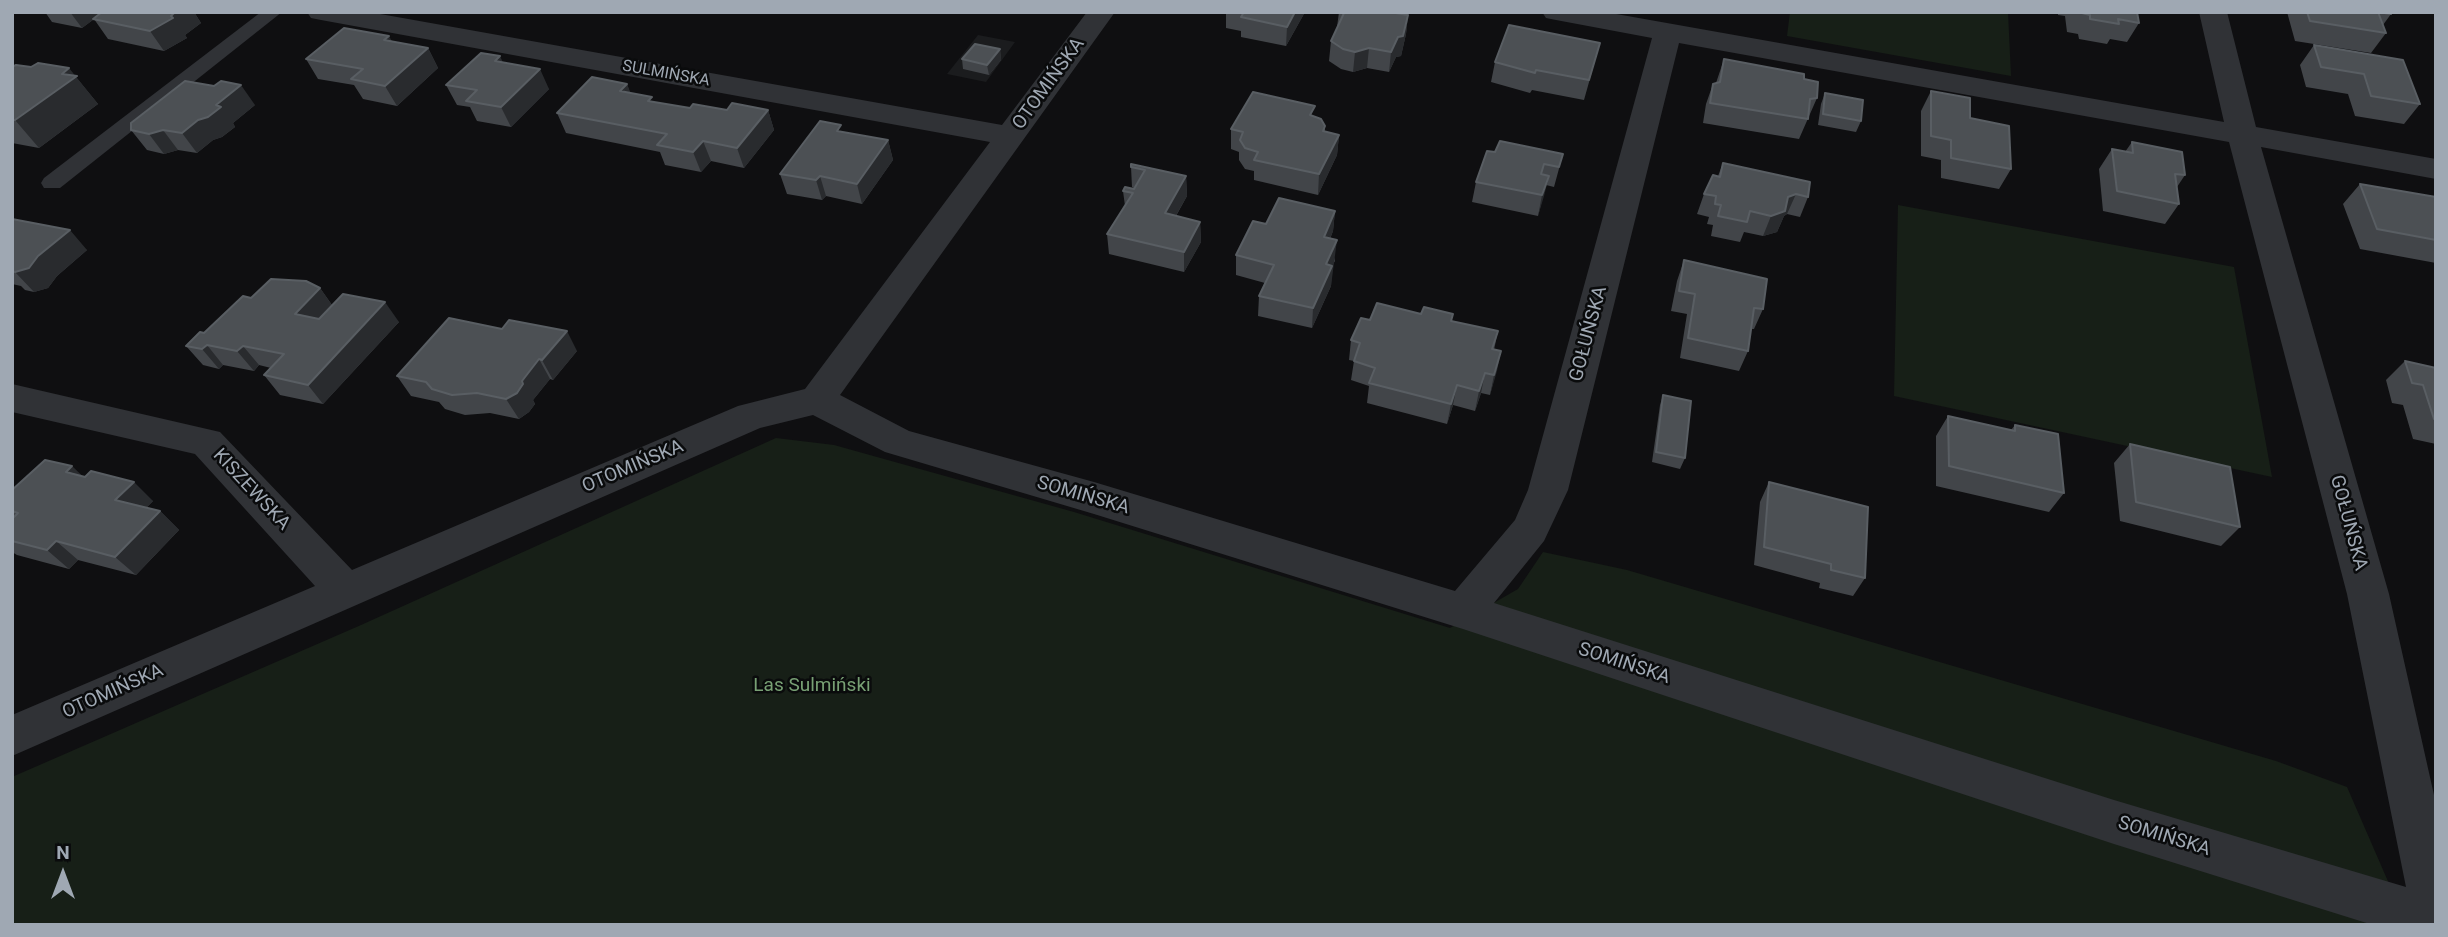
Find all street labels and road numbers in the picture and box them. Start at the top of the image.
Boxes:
street label: OTOMIŃSKA [1008,34,1090,134]
street label: SULMIŃSKA [621,57,711,91]
street label: GOŁUŃSKA [1565,284,1613,384]
street label: OTOMIŃSKA [579,435,687,499]
street label: KISZEWSKA [208,445,294,535]
street label: SOMIŃSKA [1034,472,1132,520]
street label: GOŁUŃSKA [2324,473,2372,573]
street label: SOMIŃSKA [1575,638,1673,690]
street label: OTOMIŃSKA [59,660,167,724]
street label: SOMIŃSKA [2115,812,2213,862]

